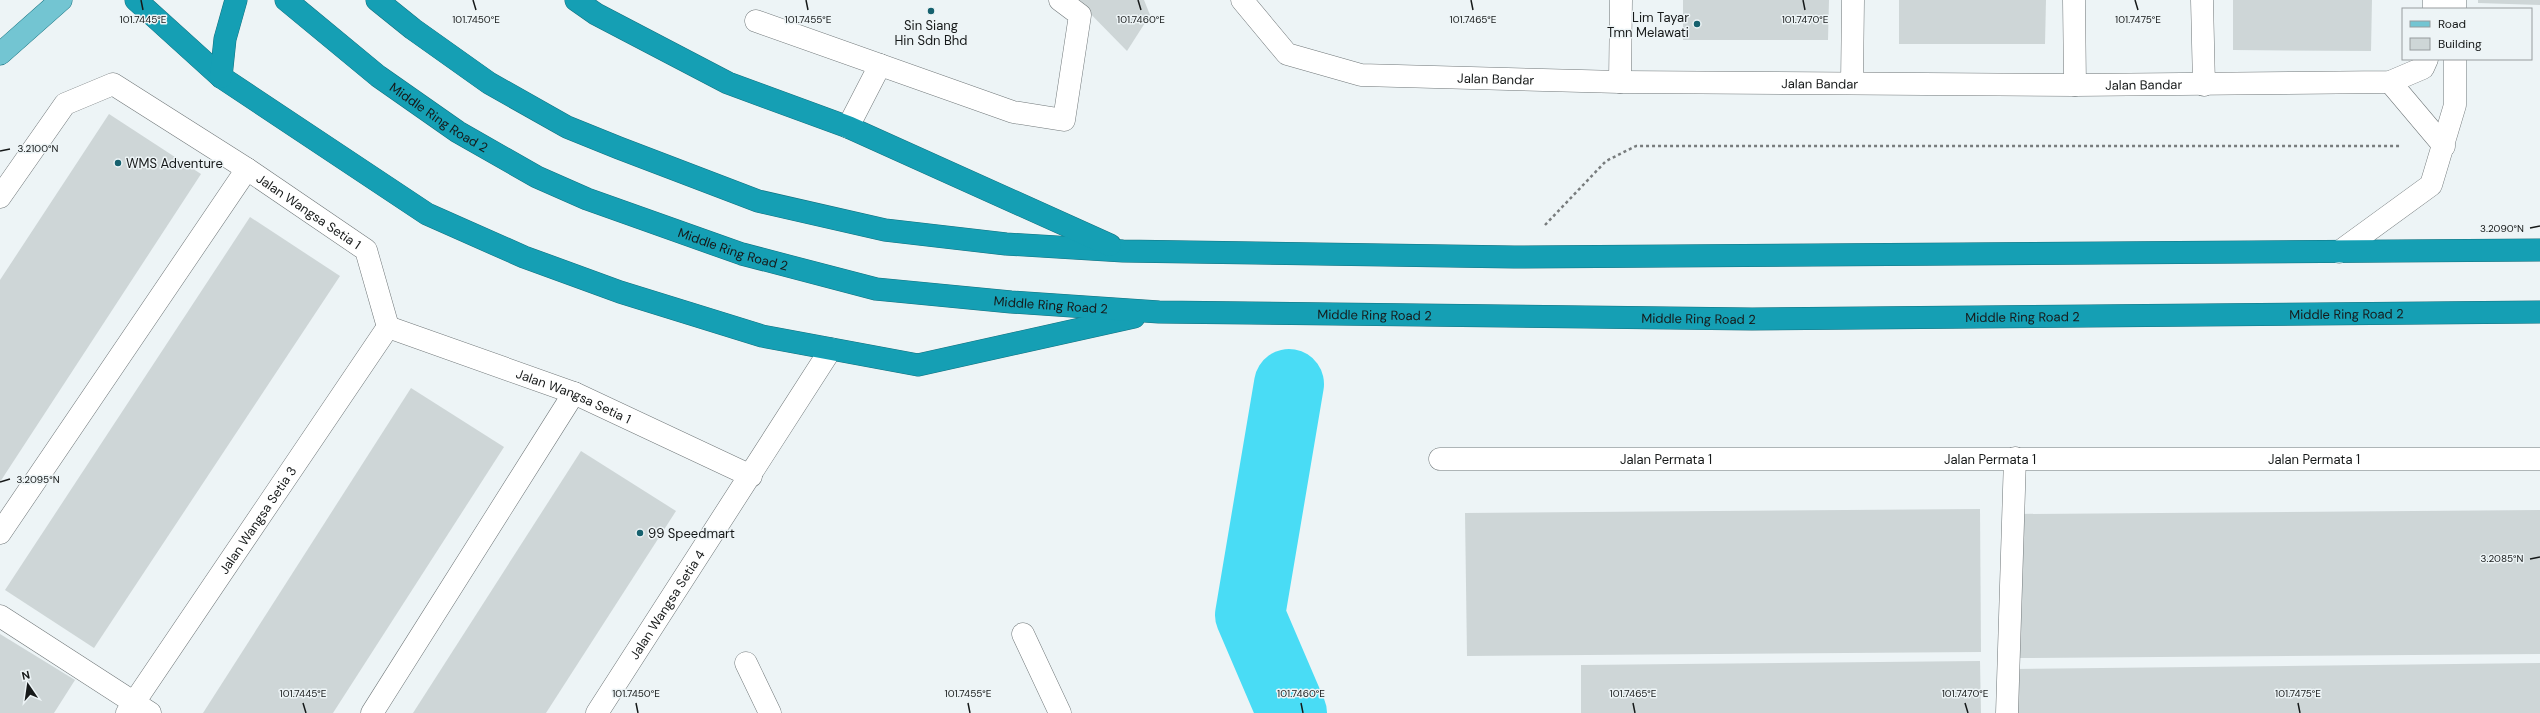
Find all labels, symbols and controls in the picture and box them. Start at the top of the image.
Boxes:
marker: Sin Siang Hin Sdn Bhd [926,6,936,16]
legend [2402,8,2532,60]
place label: Lim Tayar Tmn Melawati [1607,9,1689,41]
text: 101.7445°E [120,13,167,26]
text: 101.7450°E [452,13,500,26]
text: 101.7455°E [785,13,832,26]
text: 101.7460°E [1117,13,1165,26]
text: 101.7465°E [1450,13,1497,26]
text: 101.7470°E [1782,13,1829,26]
text: 101.7475°E [2115,13,2161,26]
text: Road [2438,16,2466,32]
place label: Sin Siang Hin Sdn Bhd [895,17,967,49]
marker: Lim Tayar Tmn Melawati [1692,19,1702,29]
text: Building [2438,36,2482,52]
street label: Jalan Bandar [1457,70,1535,89]
street label: Jalan Bandar [1781,75,1858,93]
street label: Jalan Bandar [2105,76,2182,94]
street label: Middle Ring Road 2 [386,79,491,156]
text: 3.2100°N [18,142,58,155]
place label: WMS Adventure [126,155,223,172]
marker: WMS Adventure [113,158,123,168]
street label: Jalan Wangsa Setia 1 [253,170,364,253]
text: 3.2090°N [2480,222,2524,235]
street label: Middle Ring Road 2 [676,224,790,275]
street label: Middle Ring Road 2 [993,292,1108,318]
street label: Middle Ring Road 2 [2289,305,2404,323]
street label: Middle Ring Road 2 [1317,306,1432,324]
street label: Middle Ring Road 2 [1965,308,2080,326]
street label: Middle Ring Road 2 [1641,310,1756,328]
street label: Jalan Wangsa Setia 1 [514,365,634,428]
street label: Jalan Permata 1 [1620,451,1712,468]
street label: Jalan Permata 1 [1944,451,2036,468]
street label: Jalan Permata 1 [2268,451,2360,468]
street label: Jalan Wangsa Setia 3 [215,463,300,577]
text: 3.2095°N [16,473,60,486]
place label: 99 Speedmart [648,525,735,542]
marker: 99 Speedmart [635,528,645,538]
street label: Jalan Wangsa Setia 4 [626,547,709,663]
text: 3.2085°N [2481,552,2524,565]
north arrow [8,665,48,705]
text: N [20,668,31,683]
text: 101.7445°E [280,687,327,700]
text: 101.7450°E [612,687,660,700]
text: 101.7455°E [945,687,992,700]
text: 101.7460°E [1277,687,1325,700]
text: 101.7465°E [1610,687,1657,700]
text: 101.7470°E [1942,687,1989,700]
text: 101.7475°E [2275,687,2321,700]

